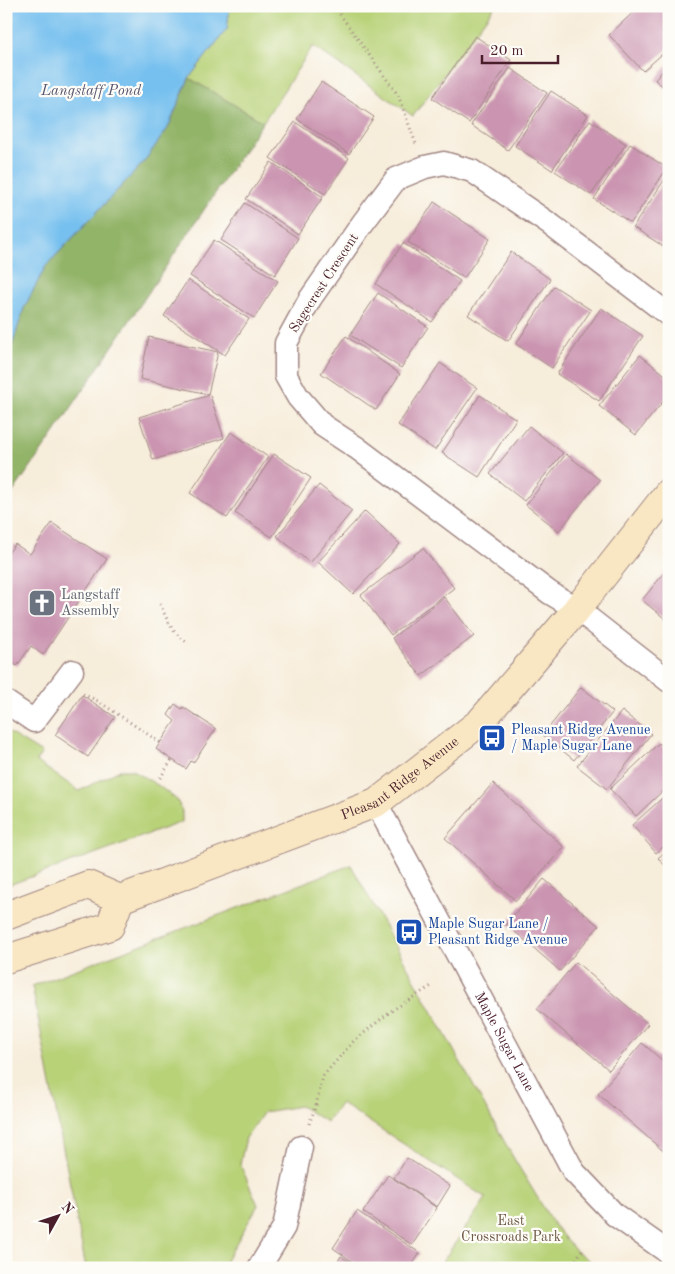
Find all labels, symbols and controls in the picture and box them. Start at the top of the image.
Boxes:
scale bar [482,32,559,64]
text: 20 m [490,44,524,59]
water label: Langstaff Pond [40,84,142,99]
street label: Sagecrest Crescent [287,231,361,335]
church icon: Langstaff Assembly [27,588,57,618]
place label: Langstaff Assembly [61,588,121,618]
bus stop icon: Pleasant Ridge Avenue / Maple Sugar Lane [477,723,507,753]
place label: Pleasant Ridge Avenue / Maple Sugar Lane [511,723,651,753]
street label: Pleasant Ridge Avenue [339,734,461,822]
bus stop icon: Maple Sugar Lane / Pleasant Ridge Avenue [394,917,424,947]
place label: Maple Sugar Lane / Pleasant Ridge Avenue [428,917,568,947]
street label: Maple Sugar Lane [472,990,536,1094]
north arrow [32,1192,82,1242]
text: N [58,1200,76,1217]
park label: East Crossroads Park [461,1214,561,1244]

